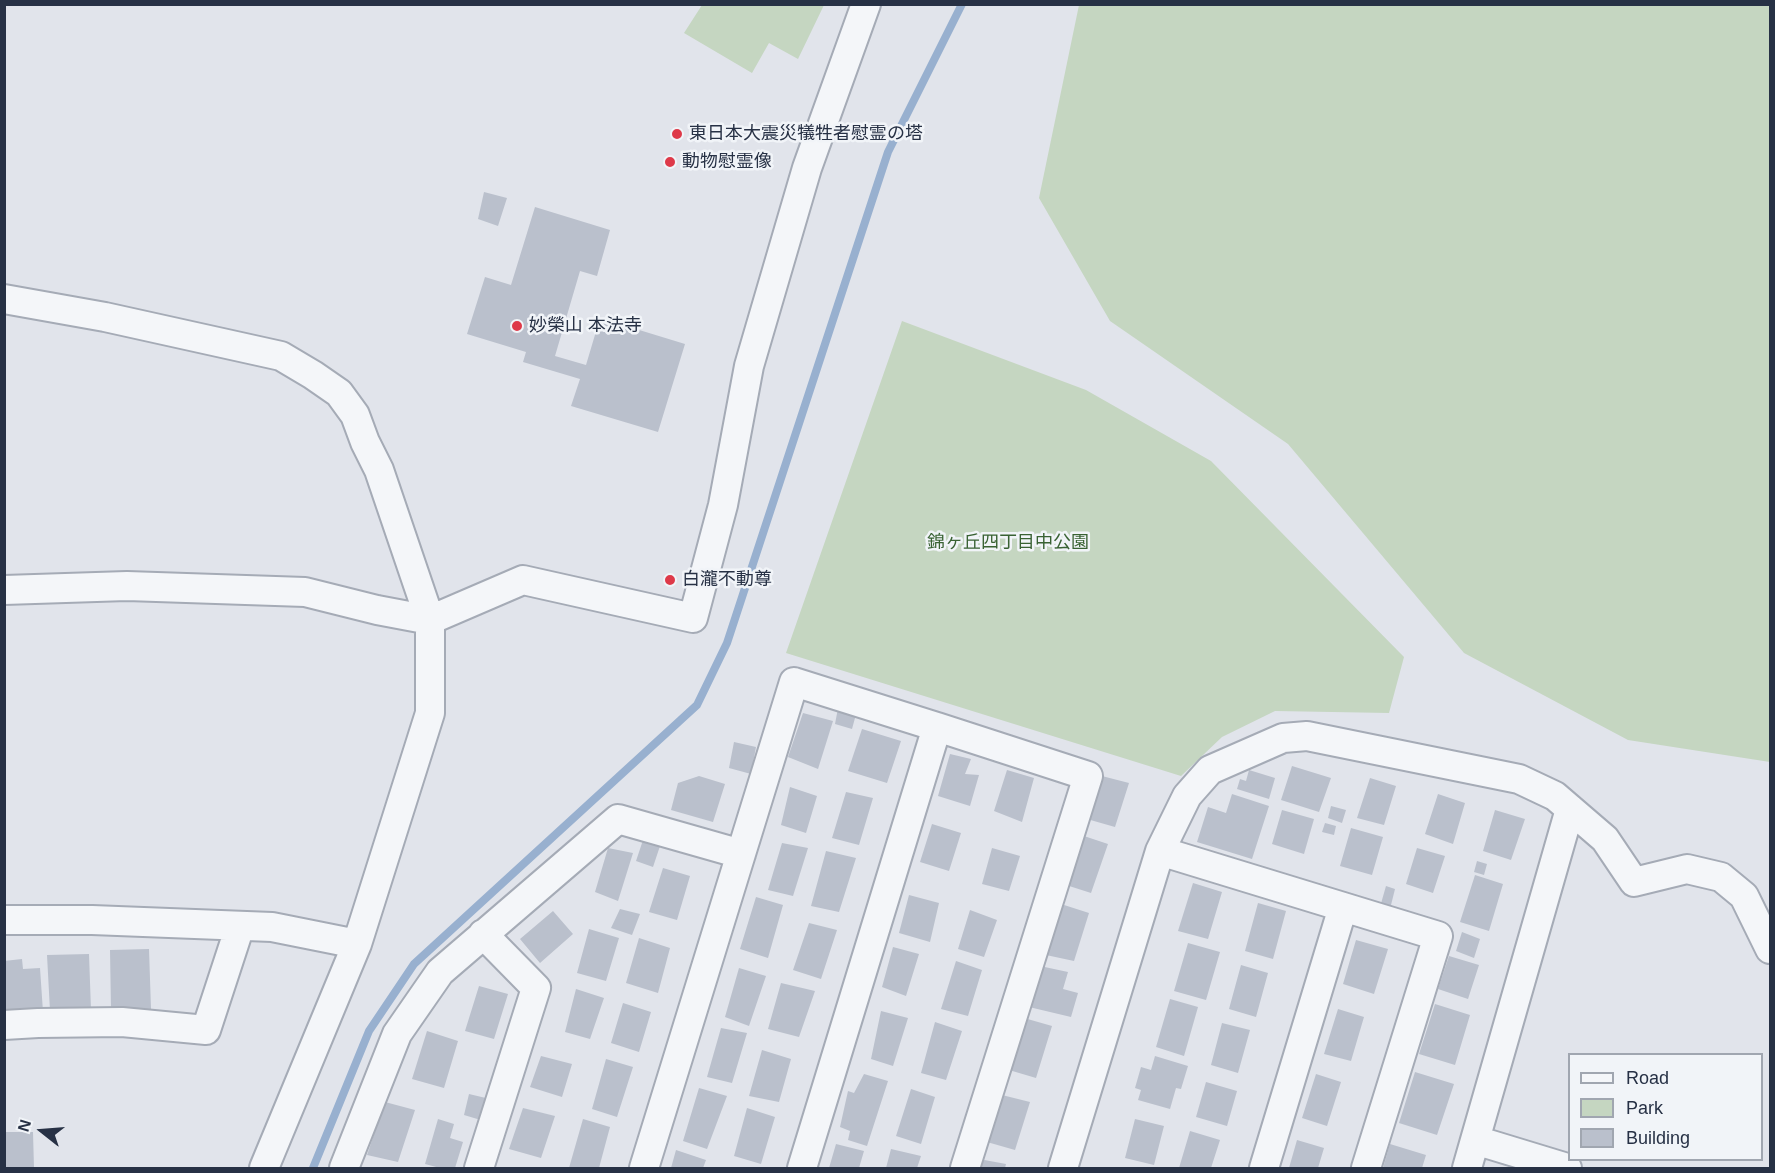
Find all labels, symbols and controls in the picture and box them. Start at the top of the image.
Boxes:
place label: 東日本大震災犠牲者慰霊の塔 [689,123,923,145]
marker: 東日本大震災犠牲者慰霊の塔 [670,127,684,141]
place label: 動物慰霊像 [682,151,772,173]
marker: 動物慰霊像 [663,155,677,169]
place label: 妙榮山 本法寺 [529,315,642,337]
marker: 妙榮山 本法寺 [510,319,524,333]
park label: 錦ヶ丘四丁目中公園 [927,532,1089,554]
place label: 白瀧不動尊 [682,569,772,591]
marker: 白瀧不動尊 [663,573,677,587]
legend [1568,1053,1763,1161]
text: Road [1626,1068,1669,1088]
text: Park [1626,1098,1663,1118]
north arrow [12,1101,72,1161]
text: N [14,1118,34,1134]
text: Building [1626,1128,1690,1148]

